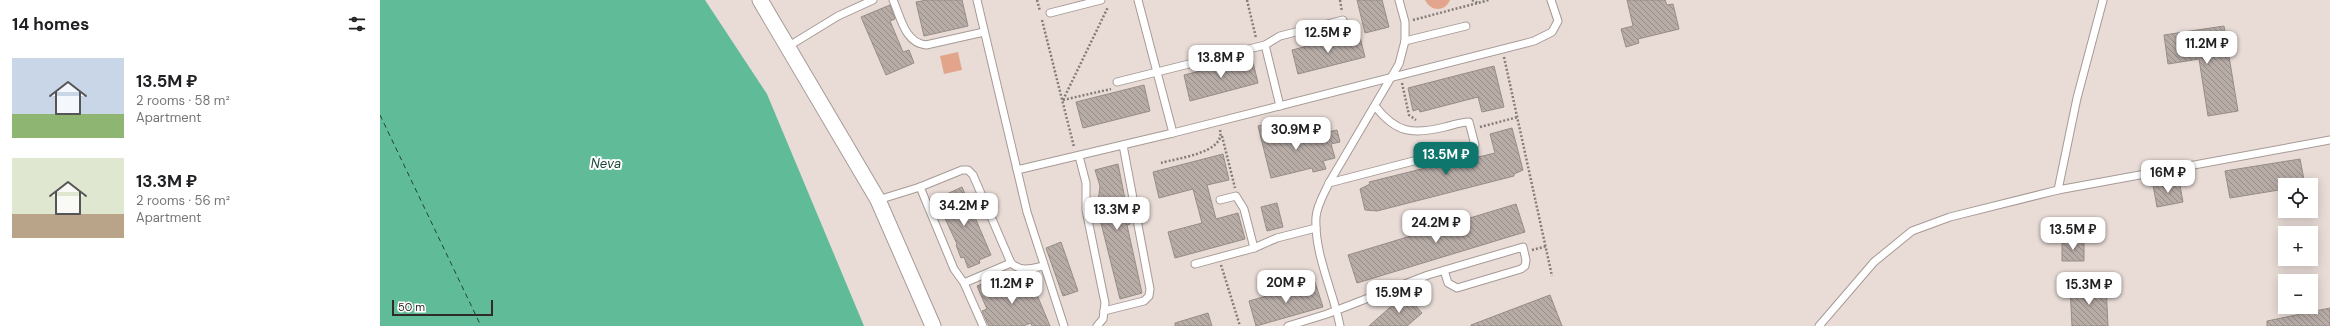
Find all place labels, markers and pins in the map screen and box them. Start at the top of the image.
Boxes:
pin: 12.5M ₽ [1291,20,1365,54]
pin: 11.2M ₽ [2170,31,2244,65]
pin: 13.8M ₽ [1184,45,1258,79]
pin: 30.9M ₽ [1259,117,1333,151]
pin: 13.5M ₽ [1409,142,1483,176]
pin: 16M ₽ [2140,160,2196,194]
pin: 34.2M ₽ [927,193,1001,227]
pin: 13.3M ₽ [1080,197,1154,231]
pin: 24.2M ₽ [1399,210,1473,244]
pin: 13.5M ₽ [2036,217,2110,251]
pin: 20M ₽ [1258,270,1314,304]
pin: 11.2M ₽ [975,271,1049,305]
pin: 15.3M ₽ [2052,272,2126,306]
pin: 15.9M ₽ [1362,280,1436,314]

